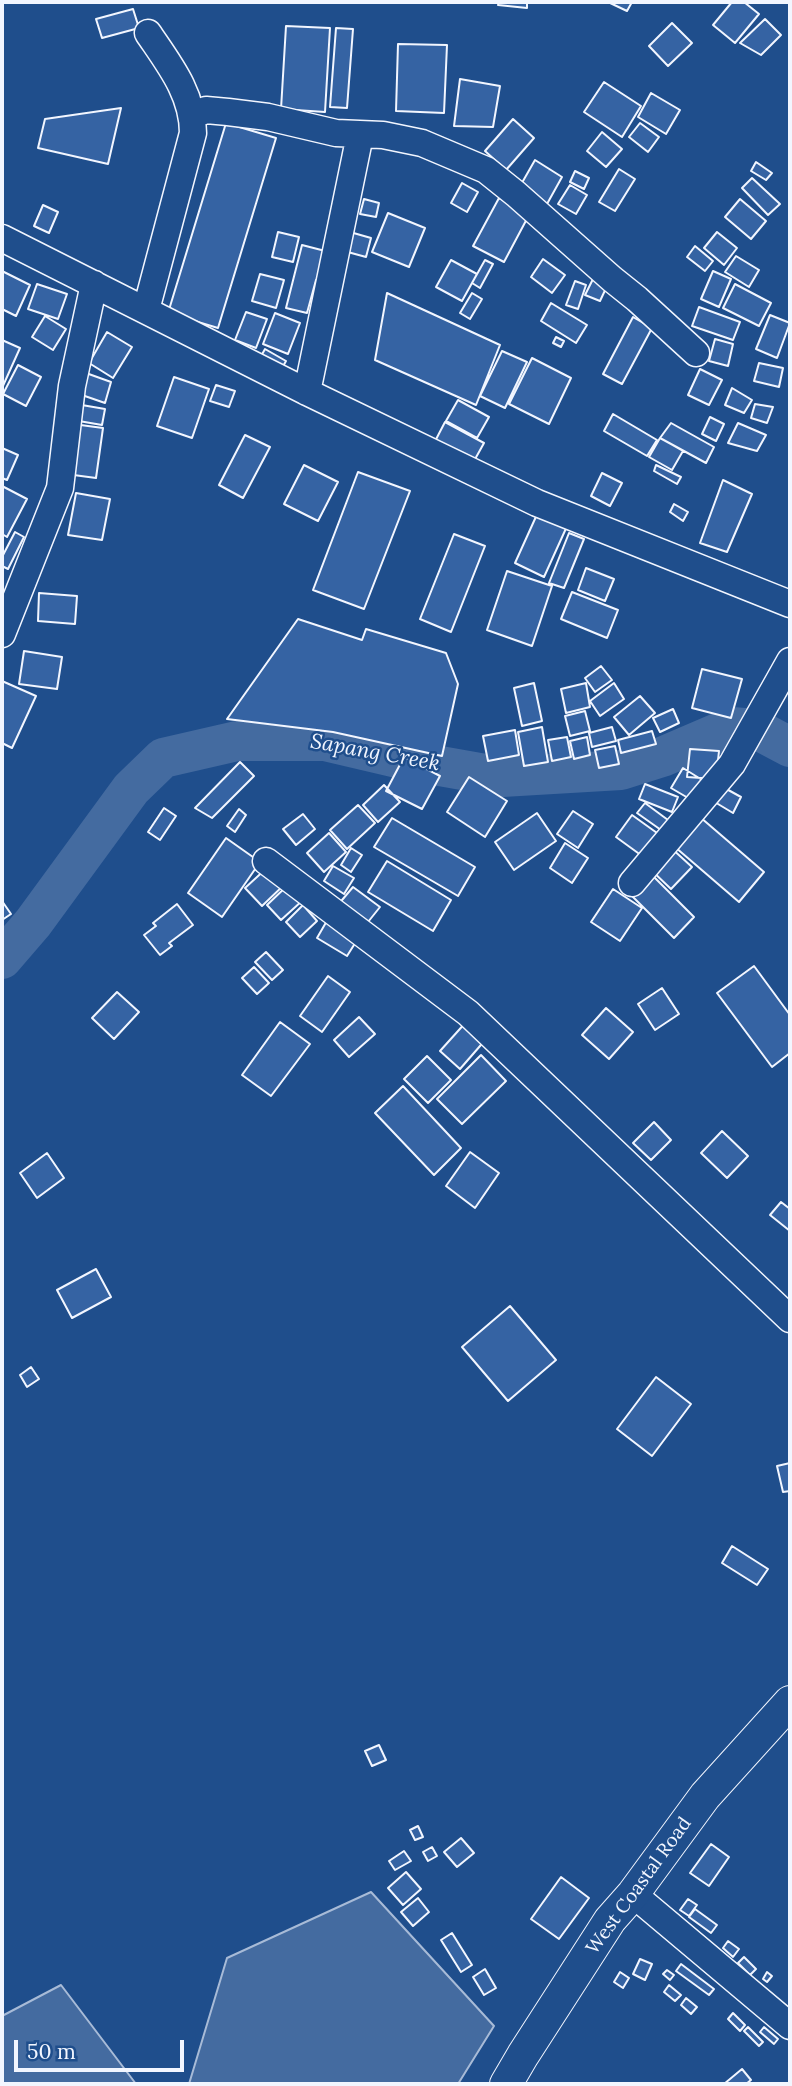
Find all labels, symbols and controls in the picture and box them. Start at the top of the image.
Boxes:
water label: Sapang Creek [308,729,442,777]
street label: West Coastal Road [582,1813,696,1959]
scale bar [18,2026,187,2070]
text: 50 m [27,2038,76,2065]

